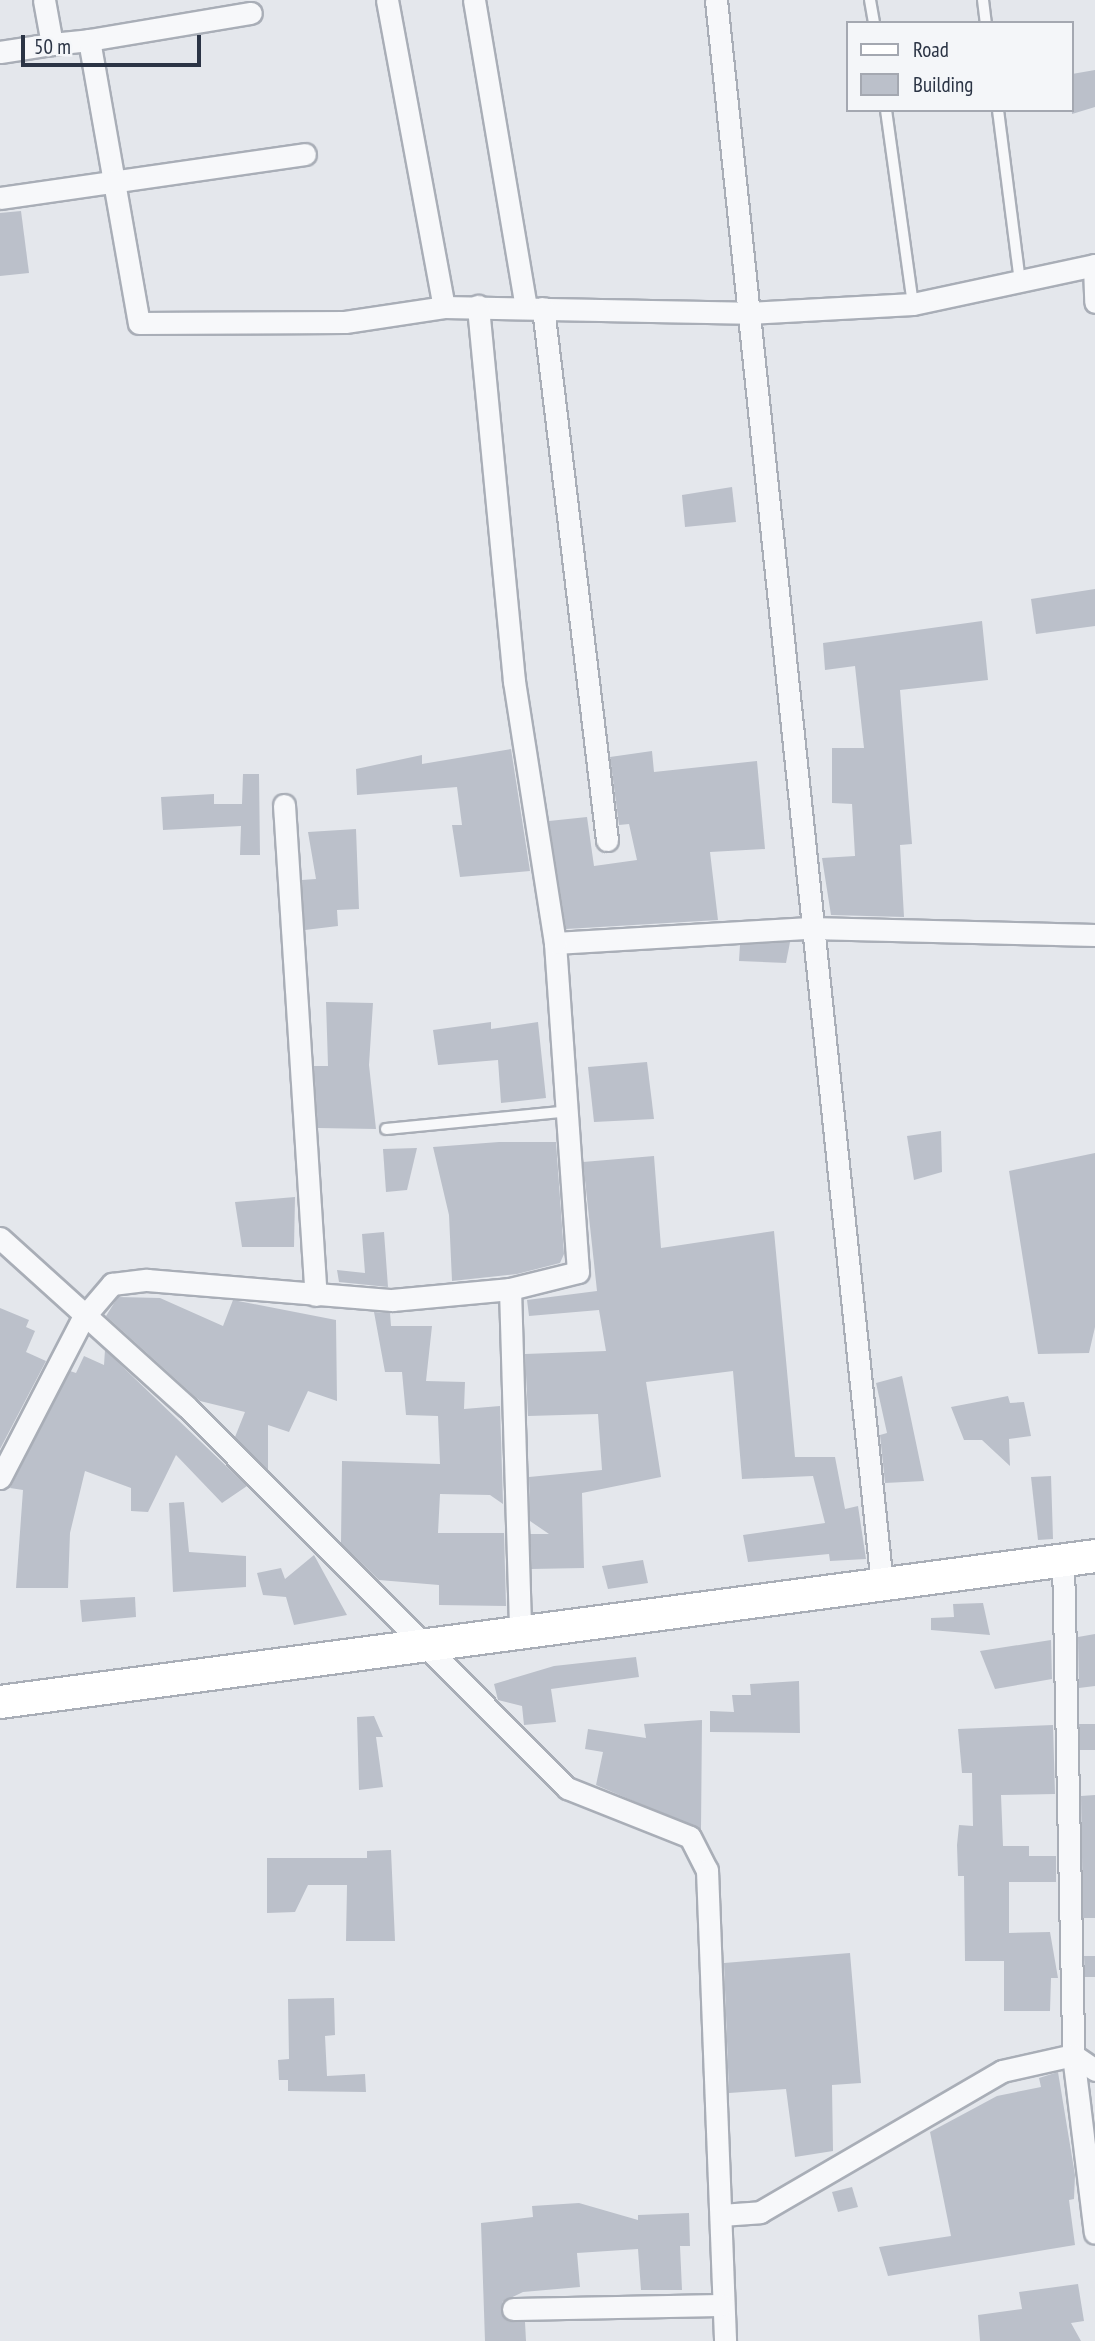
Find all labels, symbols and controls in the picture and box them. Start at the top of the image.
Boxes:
scale bar [24,21,205,65]
legend [846,21,1074,112]
text: 50 m [34,33,71,60]
text: Road [913,36,949,63]
text: Building [913,71,973,98]

